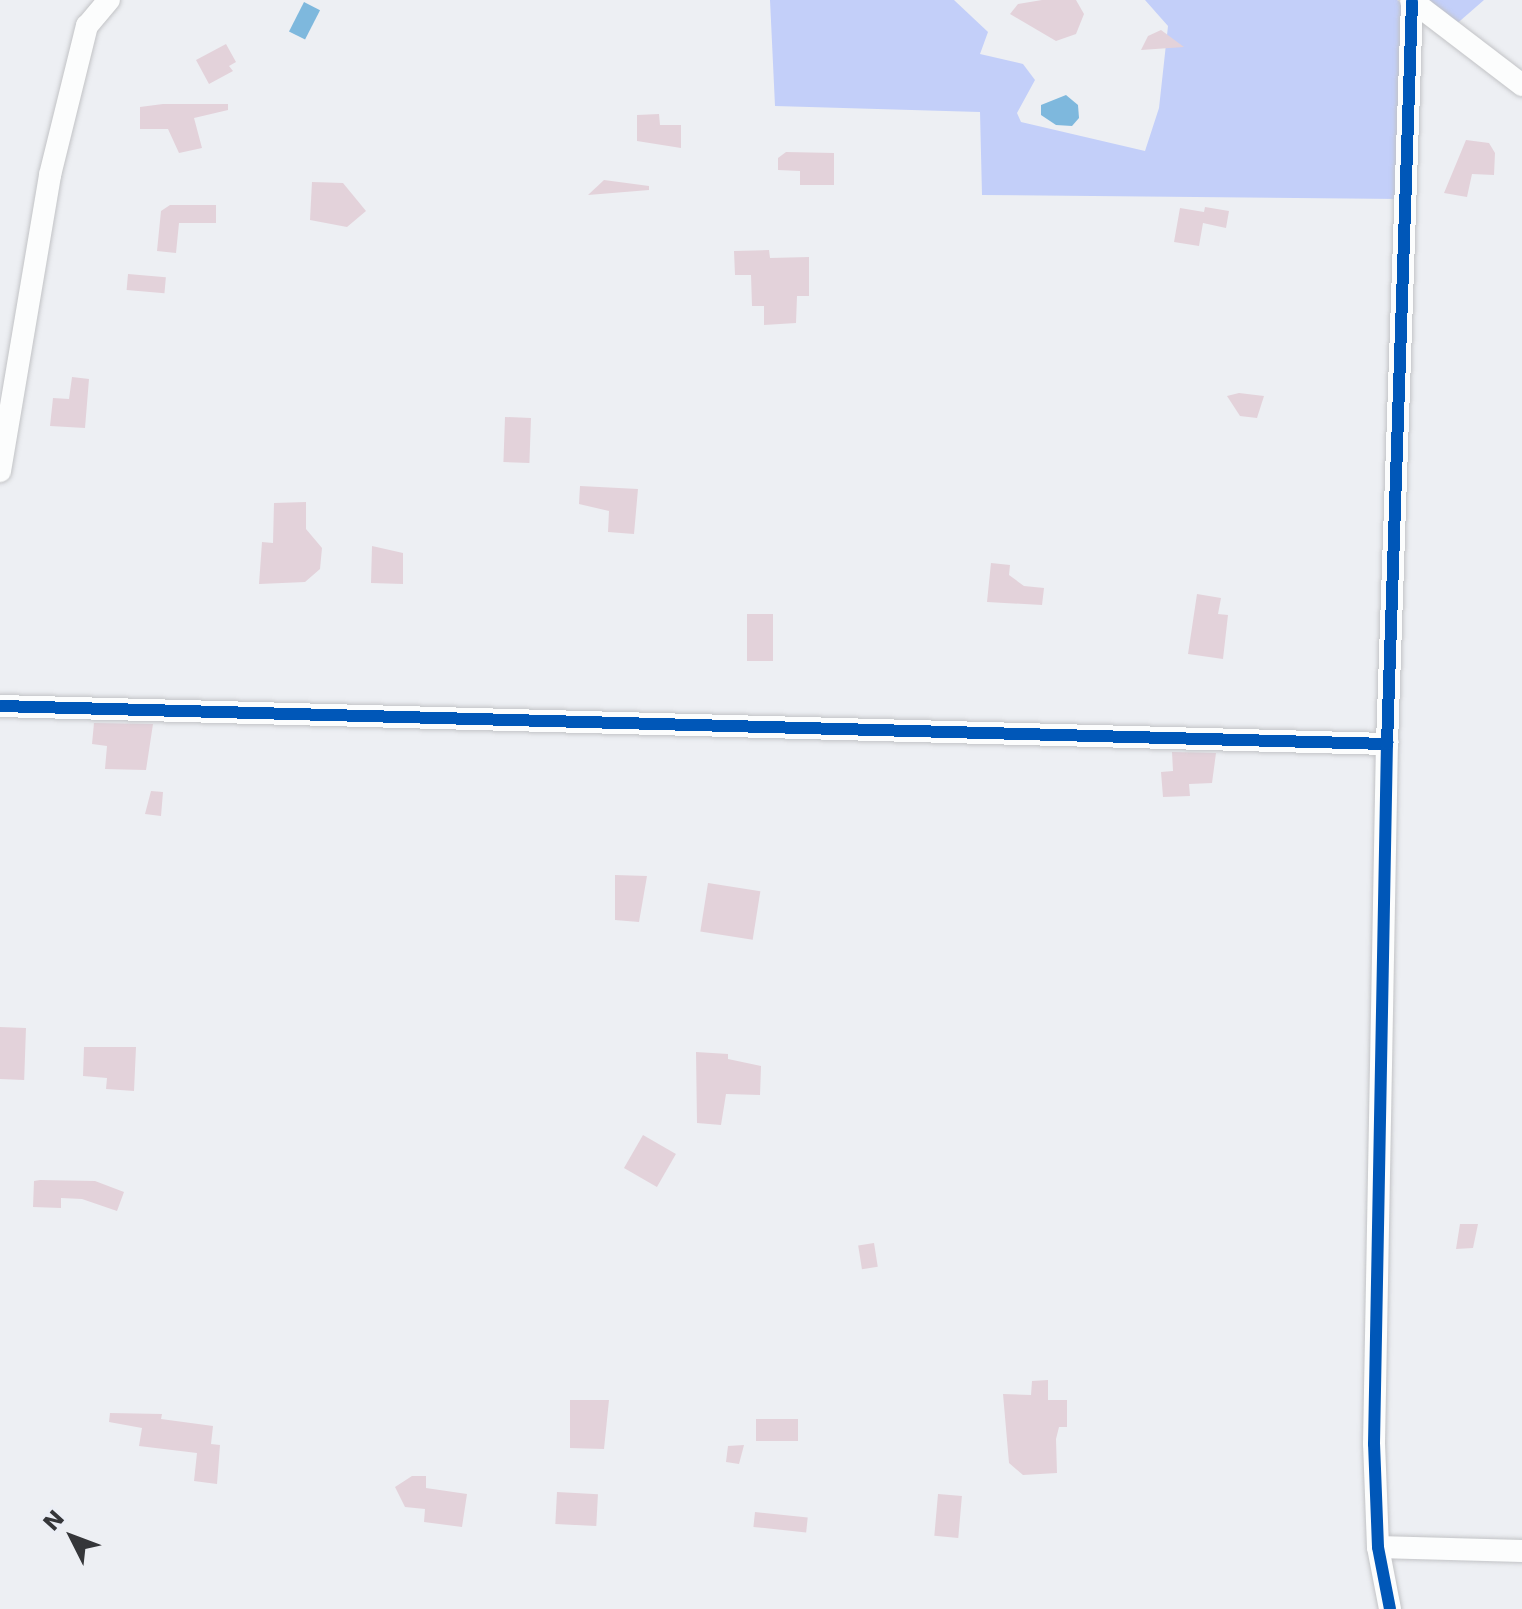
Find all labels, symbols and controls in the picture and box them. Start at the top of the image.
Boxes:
north arrow [32,1497,112,1577]
text: N [38,1505,69,1536]

